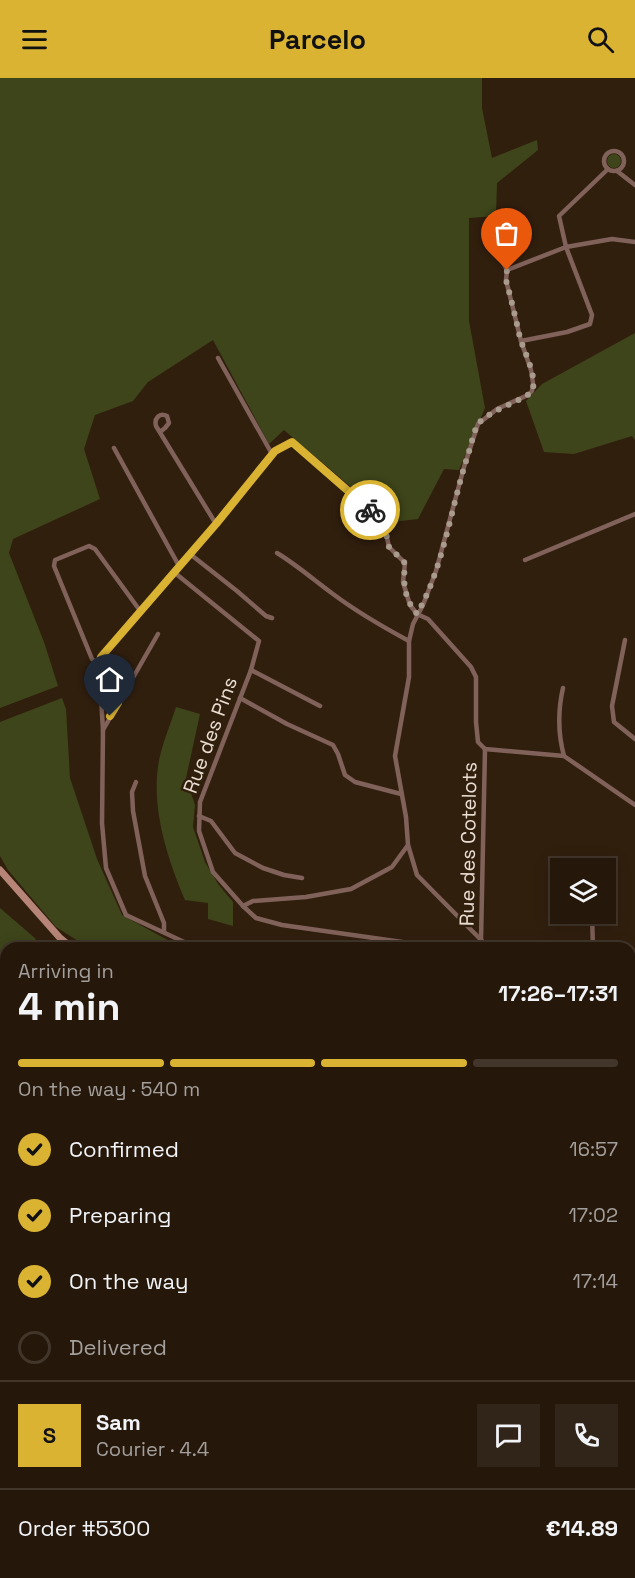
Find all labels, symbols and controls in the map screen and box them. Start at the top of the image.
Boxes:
text: Parcelo [269,22,366,57]
icon: menu [18,23,51,56]
icon: search [584,23,617,56]
pin [481,208,532,270]
icon: bag [490,217,523,250]
courier [340,480,400,540]
icon: bike [354,494,387,527]
pin [84,654,135,716]
icon: home [93,663,126,696]
street label: Rue des Pins [177,673,243,797]
street label: Rue des Cotelots [454,762,482,926]
map controls [550,858,616,924]
button: layers [550,858,616,924]
text: Arriving in [18,958,114,984]
text: 17:26–17:31 [498,979,618,1007]
text: 4 min [18,982,120,1031]
text: On the way · 540 m [18,1076,200,1102]
icon: check [18,1133,51,1166]
text: Confirmed [69,1135,179,1163]
text: 16:57 [569,1136,618,1162]
icon: check [18,1199,51,1232]
text: Preparing [69,1201,171,1229]
text: 17:02 [568,1202,618,1228]
icon: check [18,1265,51,1298]
text: On the way [69,1267,188,1295]
text: 17:14 [572,1268,618,1294]
text: Delivered [69,1333,167,1361]
button: chat [477,1404,540,1467]
button: phone [555,1404,618,1467]
text: Sam [96,1408,141,1436]
text: S [43,1421,56,1449]
text: Courier · 4.4 [96,1436,209,1462]
text: Order #5300 [18,1514,150,1542]
text: €14.89 [546,1514,618,1542]

